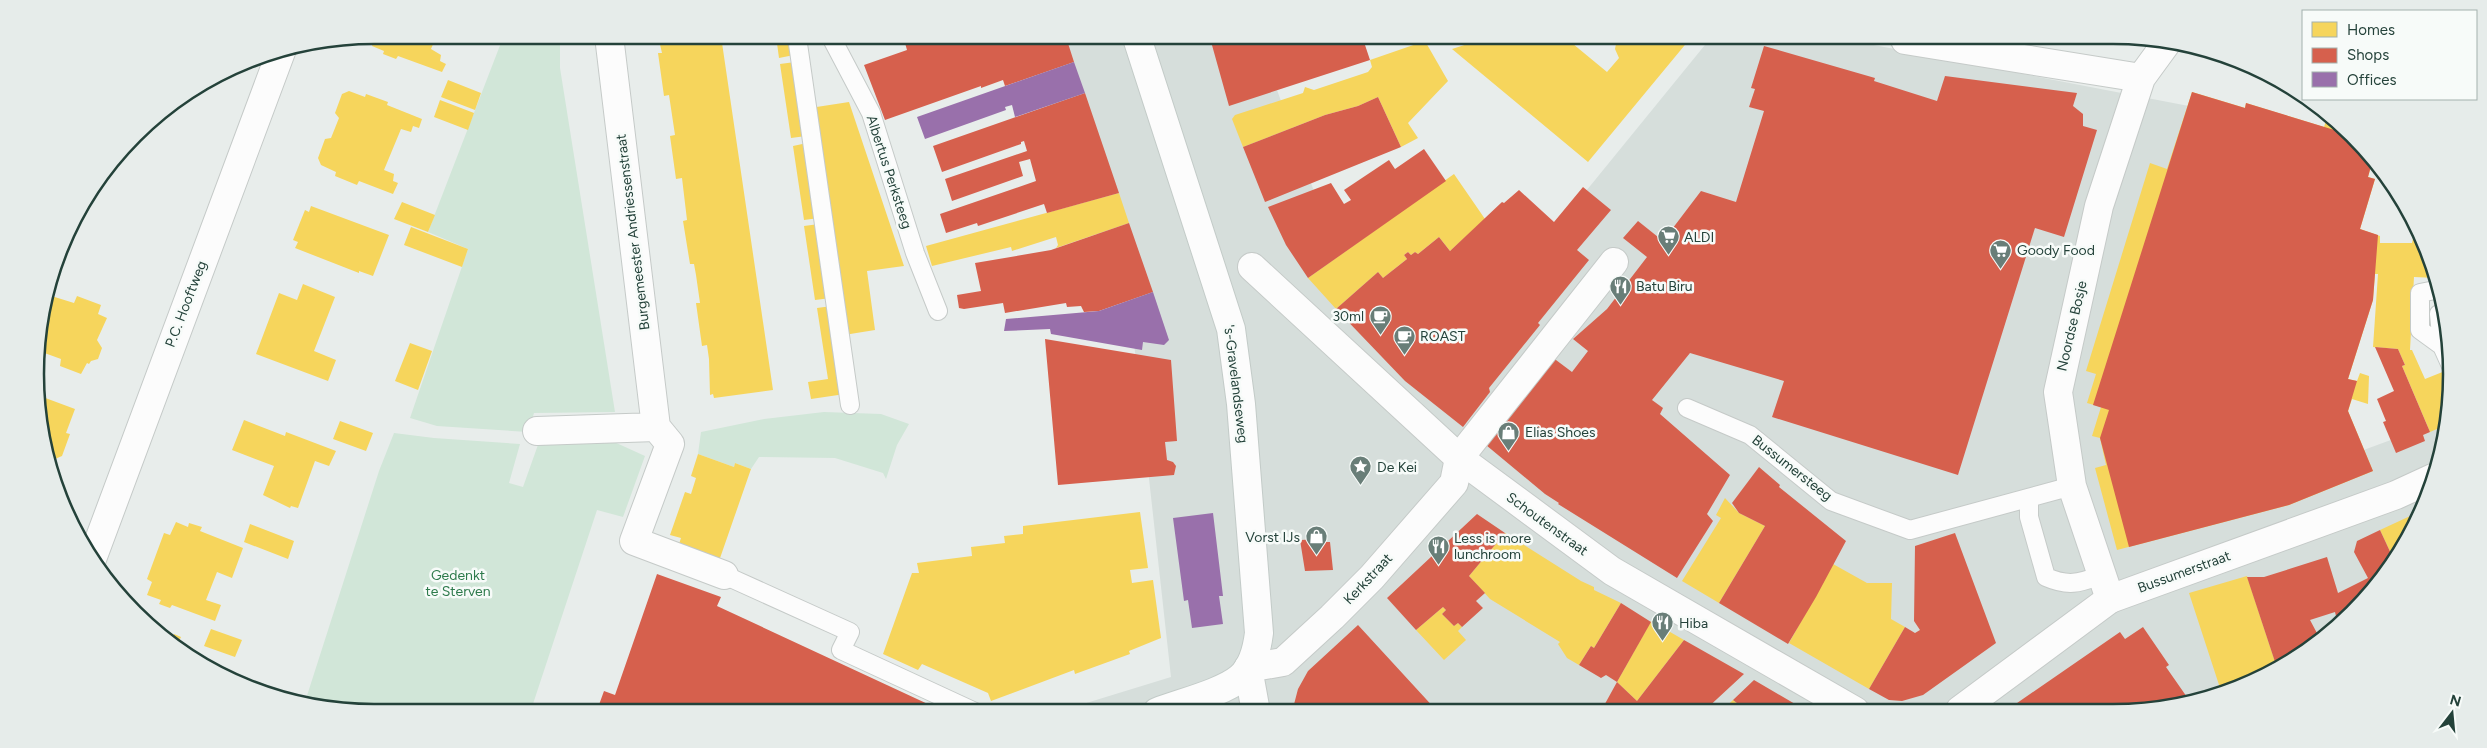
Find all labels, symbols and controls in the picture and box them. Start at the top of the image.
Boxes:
legend [2302,10,2477,100]
text: Homes [2347,21,2395,39]
text: Shops [2347,46,2389,64]
text: Offices [2347,71,2397,89]
street label: Albertus Perksteeg [863,113,915,231]
street label: Burgemeester Andriessenstraat [613,133,653,331]
supermarket icon: ALDI [1656,225,1680,256]
place label: ALDI [1684,229,1714,246]
supermarket icon: Goody Food [1989,238,2013,269]
place label: Goody Food [2017,242,2095,259]
street label: P.C. Hooftweg [162,258,210,350]
restaurant icon: Batu Biru [1608,274,1632,305]
place label: Batu Biru [1636,278,1693,295]
street label: Noordse Bosje [2053,279,2091,373]
cafe icon: 30ml [1368,304,1392,335]
place label: 30ml [1332,308,1364,325]
street label: 's-Gravelandseweg [1220,324,1252,444]
cafe icon: ROAST [1392,324,1416,355]
place label: ROAST [1420,328,1466,345]
shop icon: Elias Shoes [1497,420,1521,451]
place label: Elias Shoes [1525,424,1595,441]
street label: Bussumersteeg [1749,432,1835,504]
place icon: De Kei [1349,455,1373,486]
place label: De Kei [1377,459,1417,476]
street label: Schoutenstraat [1503,489,1591,559]
shop icon: Vorst IJs [1304,525,1328,556]
place label: Vorst IJs [1245,529,1300,546]
place label: Less is more lunchroom [1454,530,1531,563]
restaurant icon: Less is more lunchroom [1426,534,1450,565]
street label: Bussumerstraat [2135,547,2233,597]
street label: Kerkstraat [1340,550,1396,608]
park label: Gedenkt te Sterven [425,567,491,600]
restaurant icon: Hiba [1651,611,1675,642]
place label: Hiba [1679,615,1708,632]
north arrow [2427,688,2477,738]
text: N [2448,691,2463,711]

